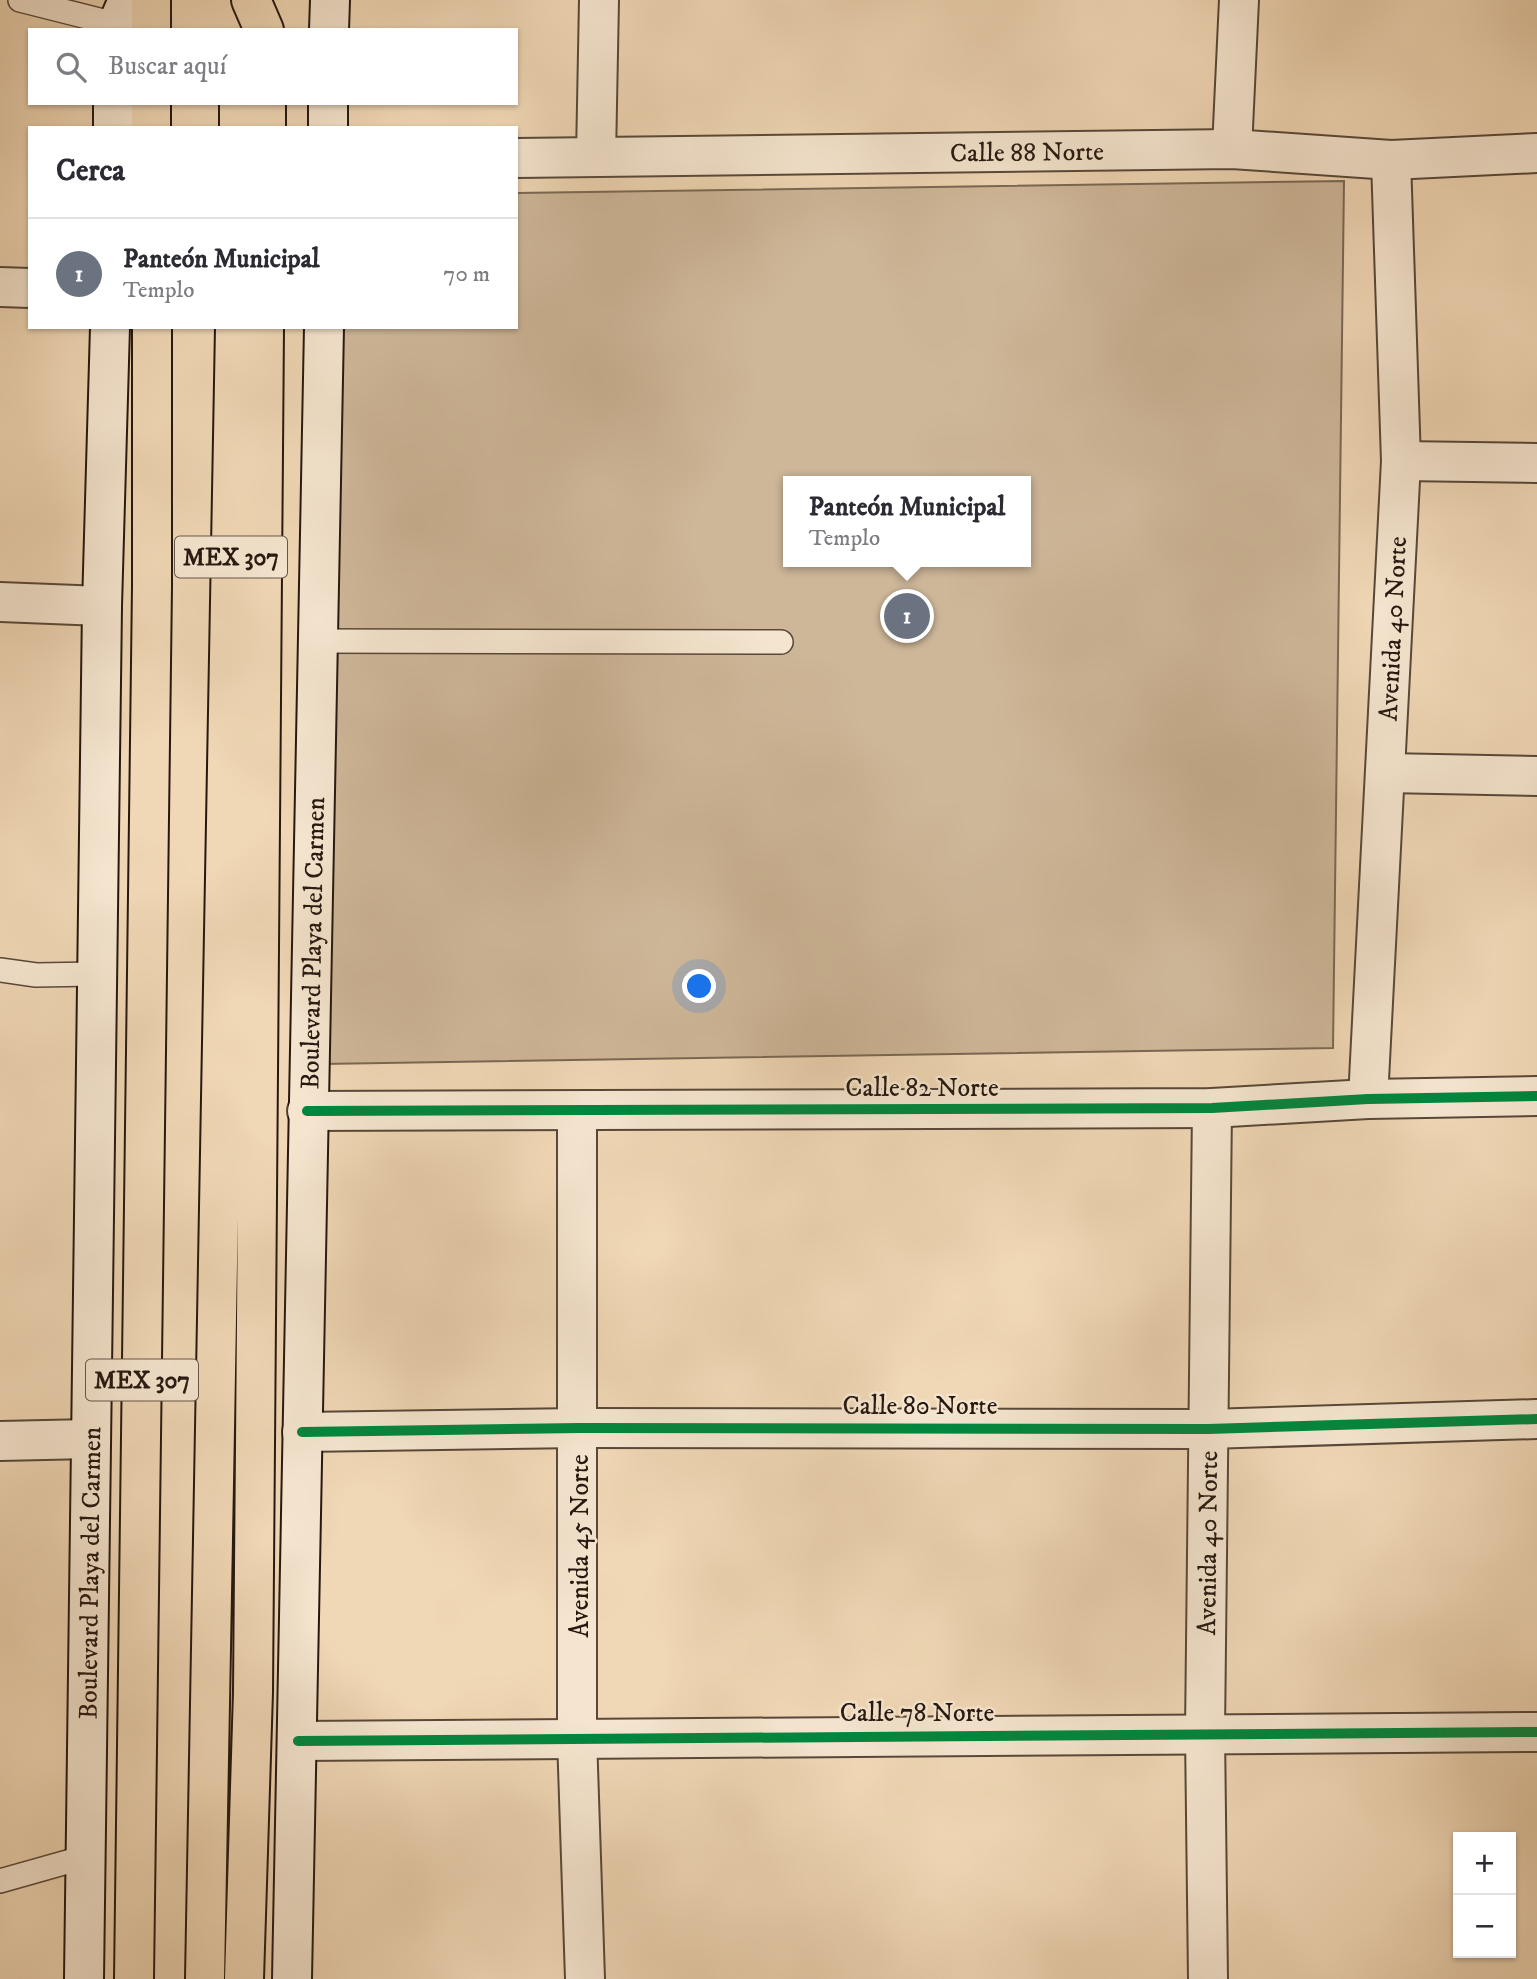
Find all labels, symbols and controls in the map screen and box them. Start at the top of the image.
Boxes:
search box [28,28,518,105]
icon: search [52,48,90,86]
text: Buscar aquí [108,50,226,83]
street label: Calle 88 Norte [950,136,1104,171]
text: Cerca [56,153,125,190]
text: Panteón Municipal [123,243,320,276]
text: 1 [75,260,83,289]
text: 70 m [443,260,490,289]
text: Templo [123,276,194,305]
popup [783,476,1031,567]
text: Panteón Municipal [809,491,1005,524]
text: Templo [809,524,880,553]
road number: MEX 307 [175,536,287,578]
street label: Avenida 40 Norte [1373,536,1415,722]
pin: 1 [884,590,930,642]
street label: Boulevard Playa del Carmen [294,796,333,1090]
your location [682,969,716,1003]
street label: Calle 82 Norte [845,1072,999,1105]
road number: MEX 307 [86,1360,198,1400]
street label: Calle 80 Norte [843,1390,997,1423]
street label: Boulevard Playa del Carmen [72,1426,109,1720]
street label: Avenida 40 Norte [1191,1450,1226,1636]
street label: Avenida 45 Norte [564,1454,597,1638]
street label: Calle 78 Norte [840,1697,994,1730]
map controls [1453,1832,1516,1958]
button: + [1453,1832,1516,1895]
button: − [1453,1895,1516,1958]

